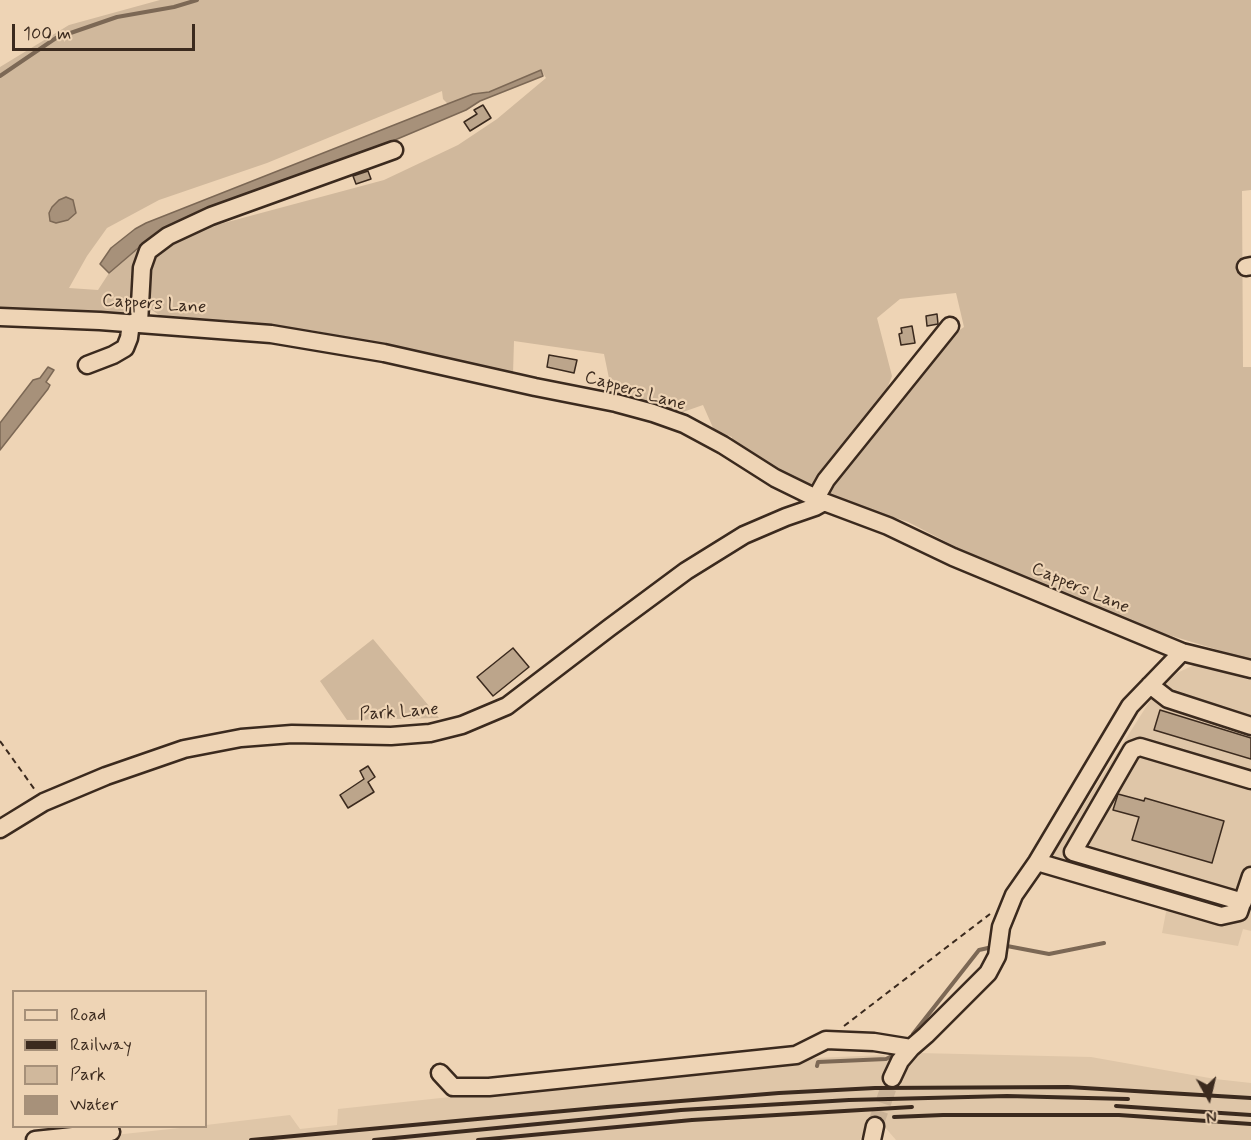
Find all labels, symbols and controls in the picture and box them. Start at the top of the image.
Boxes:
scale bar [15,12,198,50]
text: 100 m [23,22,71,46]
street label: Cappers Lane [101,291,207,319]
street label: Cappers Lane [582,367,688,417]
street label: Cappers Lane [1028,559,1132,619]
street label: Park Lane [359,699,439,727]
legend [12,990,207,1128]
text: Road [70,1003,106,1027]
text: Railway [70,1033,132,1057]
text: Park [70,1063,106,1087]
north arrow [1179,1068,1239,1128]
text: Water [70,1093,118,1117]
text: N [1205,1105,1218,1127]

